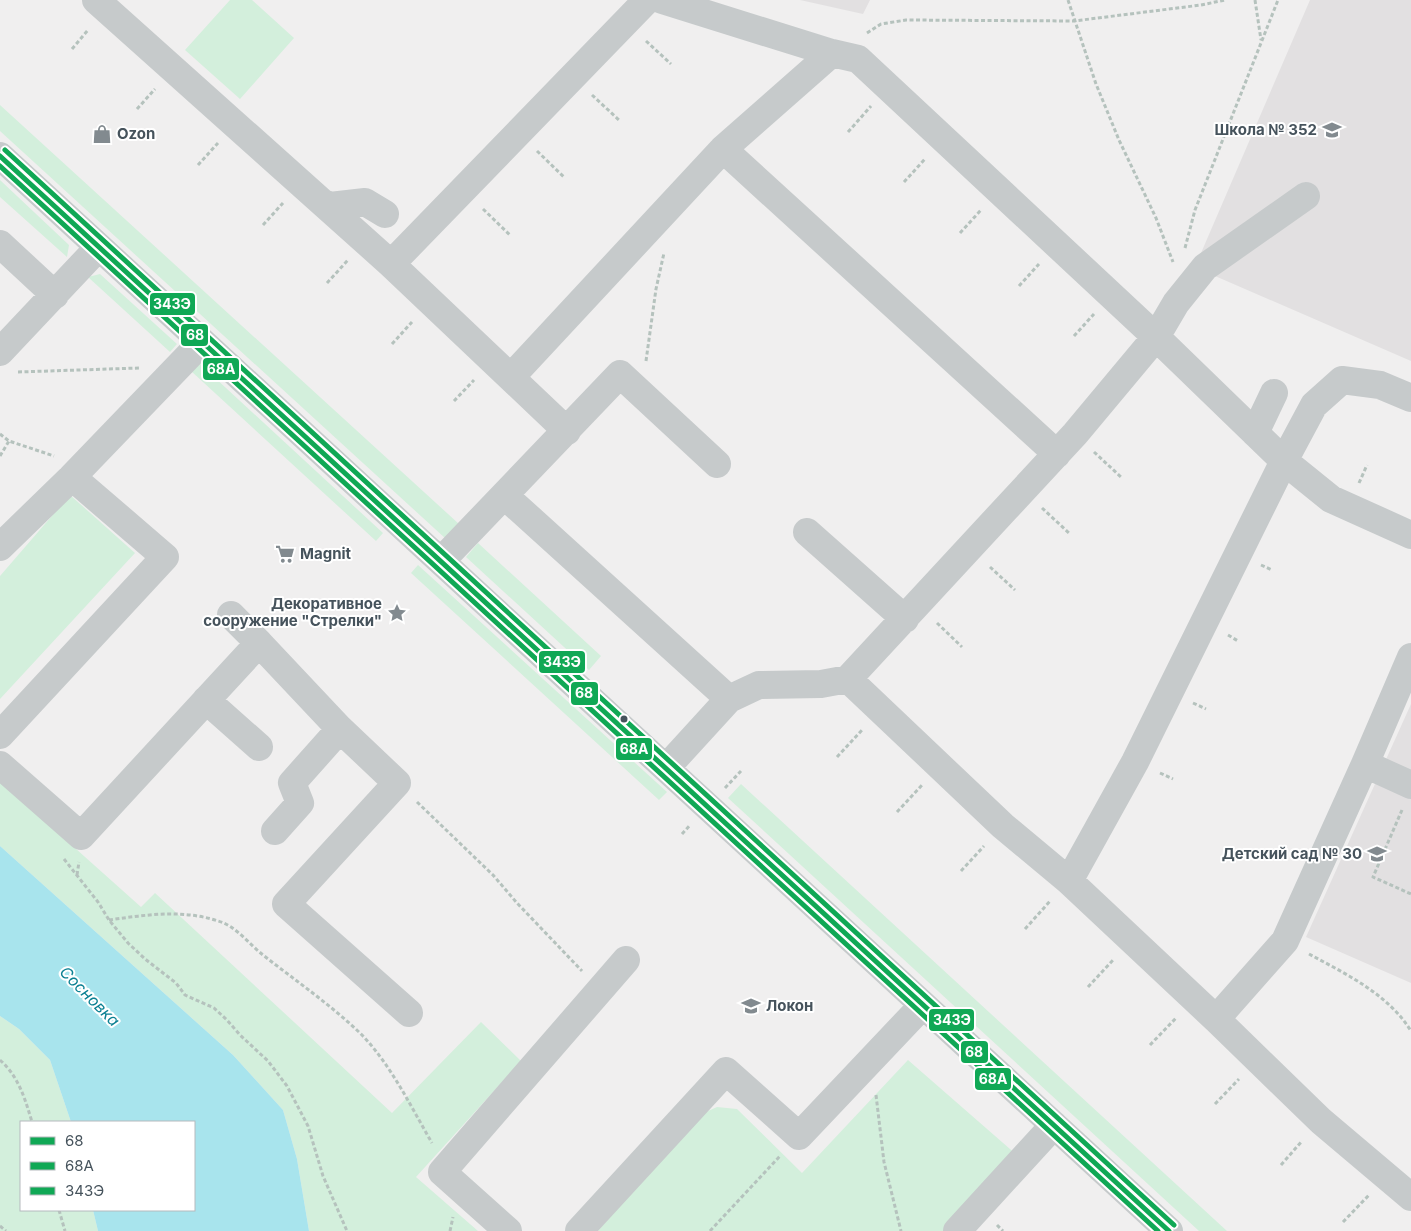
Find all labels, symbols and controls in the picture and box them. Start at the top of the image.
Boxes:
school or university icon: Школа № 352 [1321,119,1343,141]
place label: Школа № 352 [1214,120,1317,139]
shop icon: Ozon [91,123,113,145]
place label: Ozon [117,124,155,143]
line badge: 343Э [149,292,196,316]
text: 343Э [153,295,191,312]
line badge: 68 [180,323,209,347]
text: 68 [186,326,204,343]
line badge: 68А [202,357,240,381]
text: 68А [207,360,236,377]
supermarket icon: Magnit [274,543,296,565]
place label: Magnit [300,544,352,563]
place label: Декоративное сооружение "Стрелки" [203,594,382,630]
place icon: Декоративное сооружение "Стрелки" [386,602,408,624]
line badge: 343Э [538,650,586,674]
text: 343Э [543,653,581,670]
line badge: 68 [570,681,599,706]
text: 68 [575,684,593,701]
unlabelled marker [619,714,629,724]
line badge: 68А [615,737,653,761]
text: 68А [620,740,649,757]
school or university icon: Детский сад № 30 [1366,843,1388,865]
place label: Детский сад № 30 [1222,844,1362,863]
water label: Сосновка [56,962,124,1030]
school or university icon: Локон [740,995,762,1017]
place label: Локон [766,996,813,1015]
line badge: 343Э [928,1008,975,1032]
text: 343Э [933,1011,971,1028]
line badge: 68 [960,1040,989,1064]
text: 68 [965,1043,983,1060]
line badge: 68А [974,1067,1012,1091]
text: 68А [979,1070,1008,1087]
legend [20,1121,195,1211]
text: 68 [65,1131,84,1150]
text: 68А [65,1156,94,1175]
text: 343Э [65,1181,104,1200]

